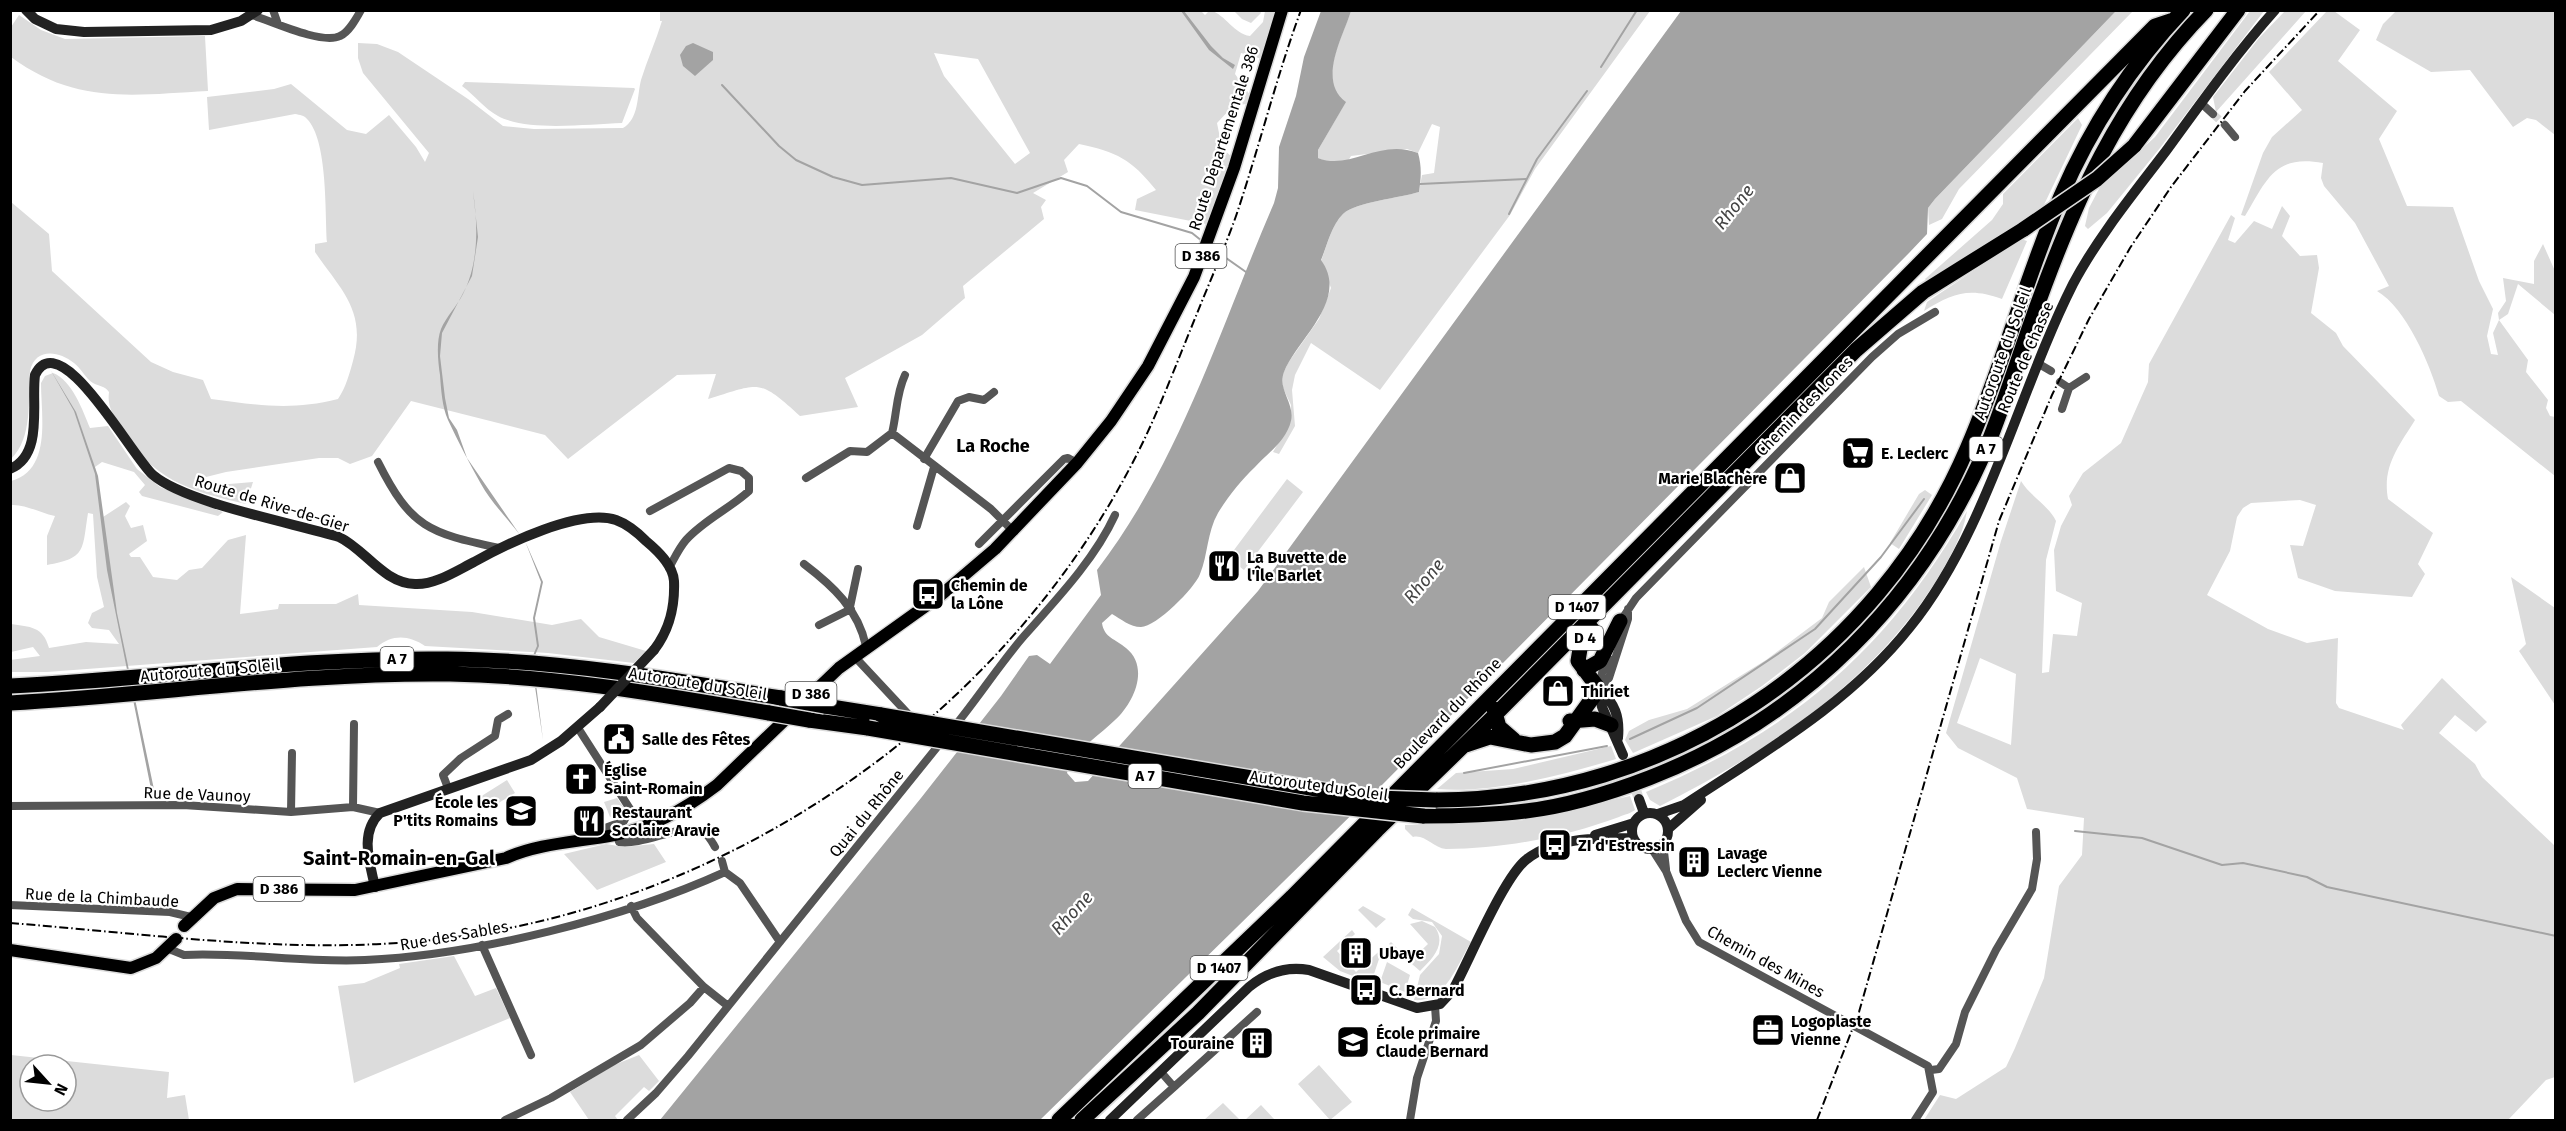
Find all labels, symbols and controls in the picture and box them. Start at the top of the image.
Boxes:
street label: Route Départementale 386 [1185,43,1262,233]
water label: Rhone [1709,180,1759,234]
road number: D 386 [1176,244,1226,268]
street label: Autoroute du Soleil [1970,284,2035,422]
street label: Route de Chasse [1993,299,2058,416]
street label: Chemin des Lones [1752,353,1857,460]
district label: La Roche [956,435,1030,457]
supermarket icon: E. Leclerc [1840,435,1876,471]
road number: A 7 [1970,437,2002,461]
place label: E. Leclerc [1881,444,1949,463]
shop icon: Marie Blachère [1772,460,1808,496]
place label: Marie Blachère [1658,469,1767,488]
street label: Route de Rive-de-Gier [192,471,352,536]
restaurant icon: La Buvette de l'Île Barlet [1206,548,1242,584]
place label: La Buvette de l'Île Barlet [1247,548,1347,585]
water label: Rhone [1399,554,1449,608]
bus stop icon: Chemin de la Lône [910,576,946,612]
place label: Chemin de la Lône [951,576,1028,613]
road number: D 1407 [1548,595,1606,619]
road number: D 4 [1567,626,1603,650]
road number: A 7 [380,647,414,671]
street label: Boulevard du Rhône [1389,654,1505,773]
street label: Autoroute du Soleil [140,655,281,686]
street label: Autoroute du Soleil [627,663,769,704]
shop icon: Thiriet [1540,673,1576,709]
road number: D 386 [786,682,836,706]
place label: Thiriet [1581,682,1630,701]
public building icon: Salle des Fêtes [601,721,637,757]
place label: Salle des Fêtes [642,730,751,749]
place label: Église Saint-Romain [604,760,703,798]
church icon: Église Saint-Romain [563,761,599,797]
road number: A 7 [1128,764,1162,788]
street label: Quai du Rhône [825,766,908,861]
street label: Autoroute du Soleil [1248,766,1390,805]
street label: Rue de Vaunoy [143,783,251,806]
place label: École les P'tits Romains [393,792,498,830]
school or university icon: École les P'tits Romains [503,793,539,829]
restaurant icon: Restaurant Scolaire Aravie [571,803,607,839]
place label: Restaurant Scolaire Aravie [612,803,720,840]
bus stop icon: ZI d'Estressin [1537,827,1573,863]
place label: ZI d'Estressin [1578,836,1675,855]
building icon: Lavage Leclerc Vienne [1676,844,1712,880]
place label: Lavage Leclerc Vienne [1717,844,1822,881]
district label: Saint-Romain-en-Gal [303,846,495,870]
road number: D 386 [254,877,304,901]
street label: Rue de la Chimbaude [25,884,179,911]
water label: Rhone [1046,887,1098,939]
street label: Rue des Sables [398,917,510,954]
street label: Chemin des Mines [1704,921,1828,1002]
building icon: Ubaye [1338,935,1374,971]
place label: Ubaye [1379,944,1424,963]
road number: D 1407 [1190,956,1248,980]
bus stop icon: C. Bernard [1348,972,1384,1008]
place label: C. Bernard [1389,981,1465,1000]
office icon: Logoplaste Vienne [1750,1012,1786,1048]
place label: Logoplaste Vienne [1790,1012,1871,1049]
place label: École primaire Claude Bernard [1376,1023,1489,1061]
school or university icon: École primaire Claude Bernard [1335,1024,1371,1060]
building icon: Touraine [1239,1025,1275,1061]
place label: Touraine [1171,1034,1234,1053]
north arrow [18,1053,78,1113]
text: N [50,1081,72,1099]

